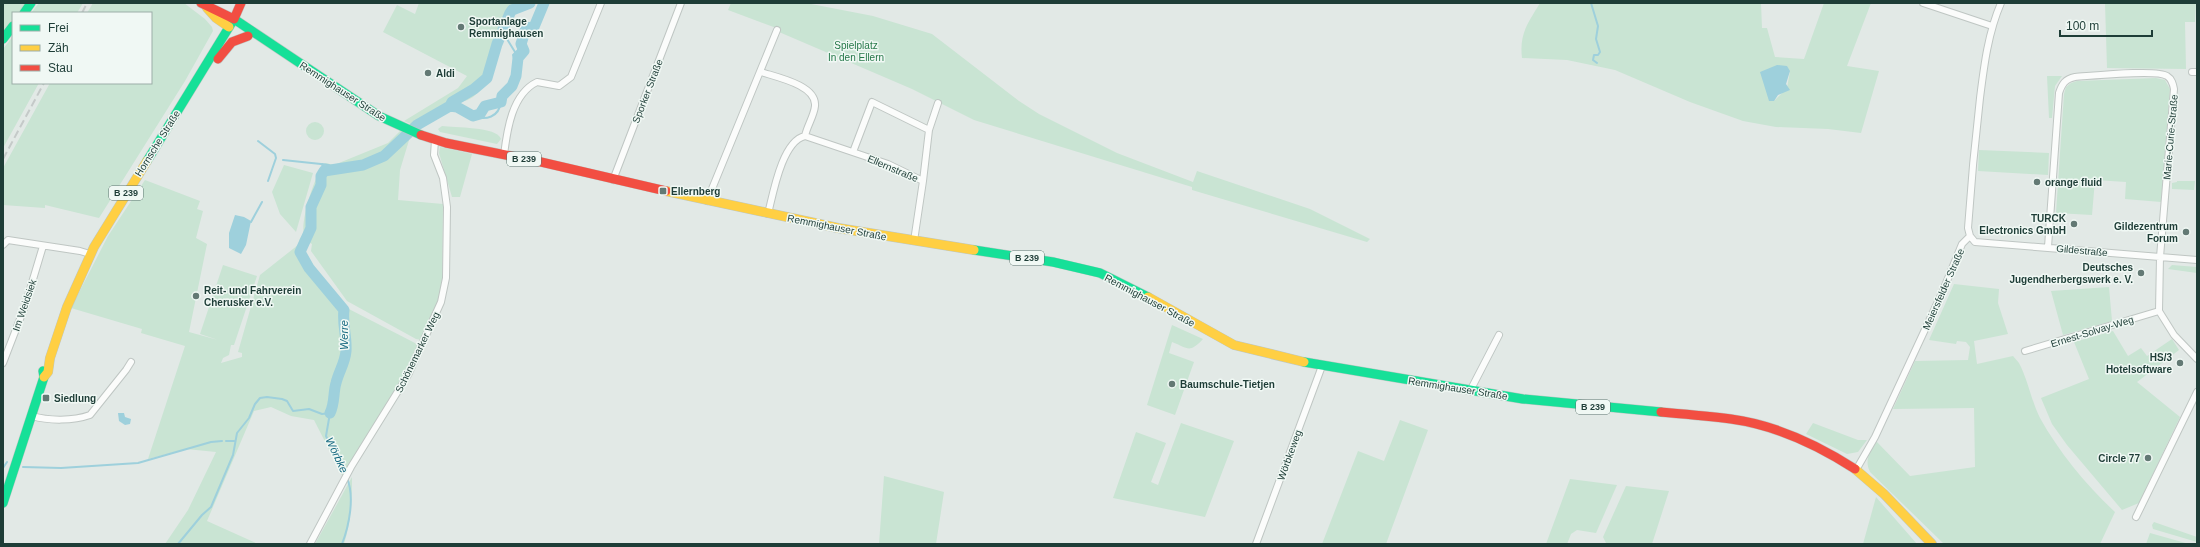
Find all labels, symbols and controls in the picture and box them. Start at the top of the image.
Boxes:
legend [12,12,152,84]
scale bar [2060,12,2152,38]
place label: Sportanlage Remmighausen [469,16,543,39]
text: 100 m [2066,19,2099,33]
text: Frei [48,21,69,35]
marker: Sportanlage Remmighausen [456,22,466,32]
park label: Spielplatz In den Ellern [828,40,884,63]
text: Zäh [48,41,69,55]
street label: Sporker Straße [630,57,665,125]
street label: Remmighauser Straße [298,59,388,124]
text: Stau [48,61,73,75]
marker: Aldi [423,68,433,78]
place label: Aldi [436,68,455,79]
street label: Marie-Curie-Straße [2161,94,2180,180]
street label: Hornsche Straße [133,108,182,178]
road number: B 239 [507,152,541,166]
street label: Ellernstraße [866,153,920,184]
marker: orange fluid [2032,177,2042,187]
place label: orange fluid [2045,177,2102,188]
road number: B 239 [109,186,143,200]
marker: Ellernberg [658,186,668,196]
place label: Ellernberg [671,186,720,197]
street label: Remmighauser Straße [786,212,888,243]
place label: TURCK Electronics GmbH [1979,213,2067,236]
marker: TURCK Electronics GmbH [2069,219,2079,229]
place label: Gildezentrum Forum [2114,221,2178,244]
marker: Gildezentrum Forum [2181,227,2191,237]
street label: Gildestraße [2056,243,2109,258]
street label: Meiersfelder Straße [1921,246,1967,332]
road number: B 239 [1010,251,1044,265]
place label: Deutsches Jugendherbergswerk e. V. [2009,262,2133,285]
marker: Deutsches Jugendherbergswerk e. V. [2136,268,2146,278]
street label: Remmighauser Straße [1103,272,1197,329]
street label: Im Weidsiek [10,277,39,333]
place label: Reit- und Fahrverein Cherusker e.V. [204,285,301,308]
marker: Reit- und Fahrverein Cherusker e.V. [191,291,201,301]
street label: Schönemarker Weg [393,310,442,394]
street label: Ernest-Solvay-Weg [2049,314,2135,349]
water label: Werre [338,320,350,350]
place label: HS/3 Hotelsoftware [2106,352,2172,375]
marker: HS/3 Hotelsoftware [2175,358,2185,368]
street label: Remmighauser Straße [1407,375,1509,402]
marker: Baumschule-Tietjen [1167,379,1177,389]
place label: Baumschule-Tietjen [1180,379,1275,390]
marker: Siedlung [41,393,51,403]
place label: Siedlung [54,393,96,404]
road number: B 239 [1576,400,1610,414]
street label: Wörbkeweg [1275,428,1304,482]
water label: Wörbke [324,435,350,475]
place label: Circle 77 [2098,453,2140,464]
marker: Circle 77 [2143,453,2153,463]

